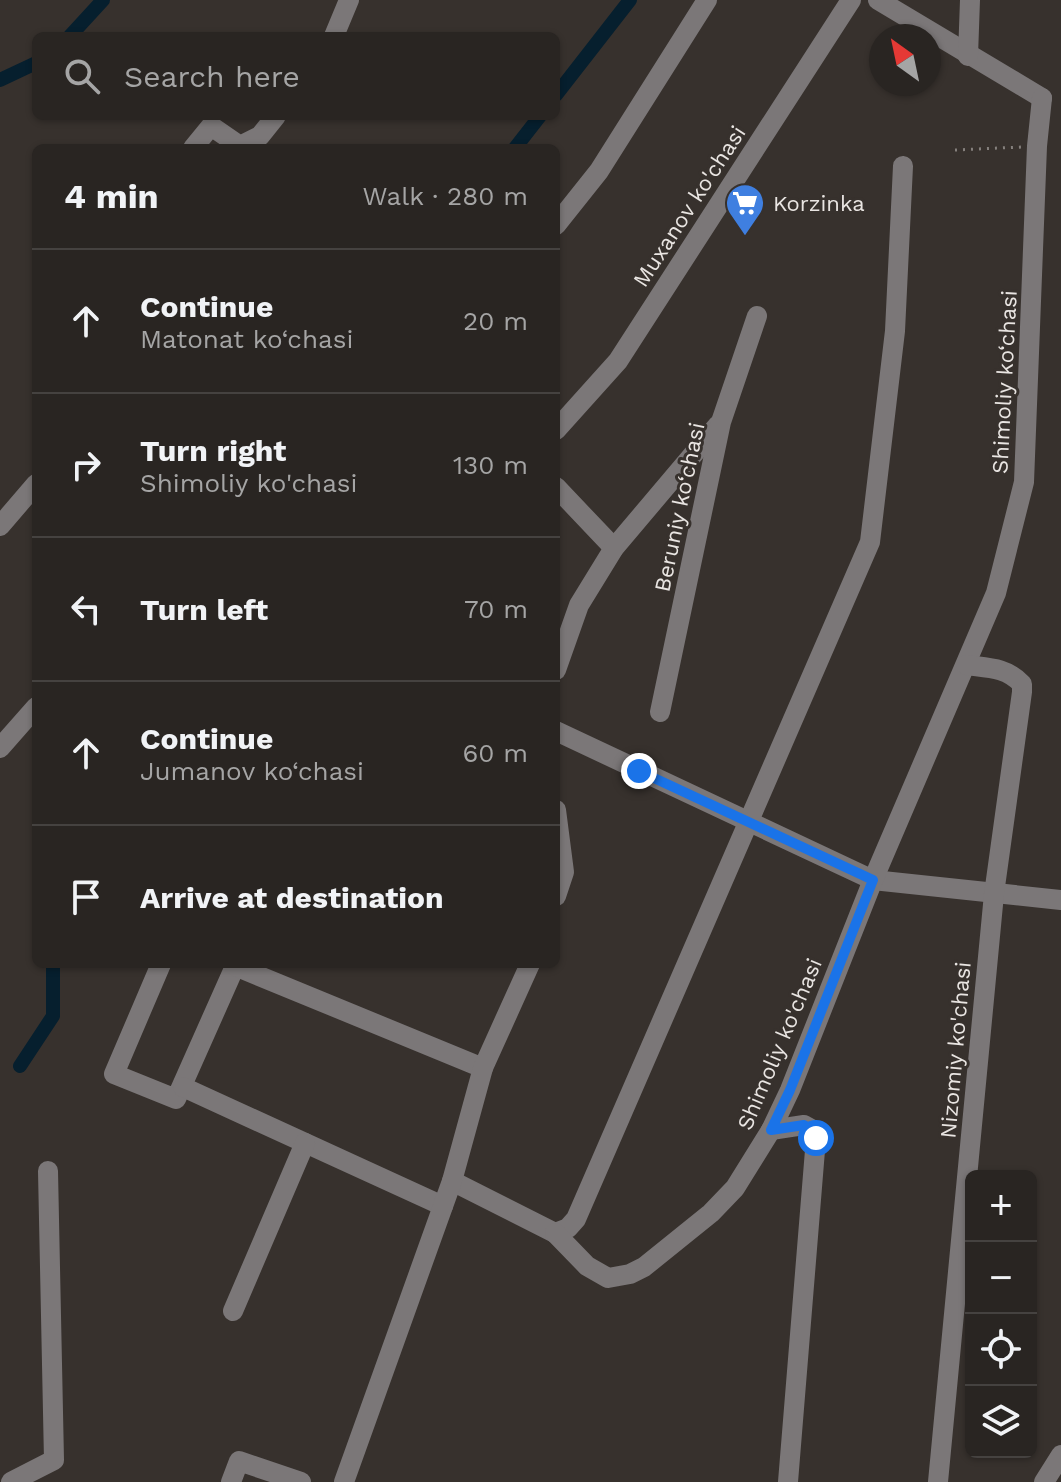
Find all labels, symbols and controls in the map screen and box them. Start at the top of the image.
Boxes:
north arrow [869,24,941,96]
search box [32,32,560,120]
icon: search [60,54,104,98]
text: Search here [124,59,300,94]
street label: Muxanov ko'chasi [628,121,751,291]
text: 4 min [64,176,159,216]
text: Walk · 280 m [363,181,528,211]
supermarket icon: Korzinka [724,182,766,237]
place label: Korzinka [773,191,865,216]
text: Continue [140,289,273,324]
street label: Shimoliy ko‘chasi [987,290,1022,474]
icon: ahead [64,299,108,343]
text: 20 m [463,306,528,336]
text: Matonat ko‘chasi [140,324,353,354]
street label: Beruniy ko‘chasi [649,420,710,594]
text: Turn right [140,433,286,468]
icon: right [64,443,108,487]
text: 130 m [453,450,528,480]
text: Shimoliy ko'chasi [140,468,358,498]
icon: left [64,587,108,631]
text: Turn left [140,592,268,627]
text: 70 m [464,594,528,624]
text: Continue [140,721,273,756]
icon: ahead [64,731,108,775]
text: 60 m [462,738,528,768]
route end [621,753,657,789]
text: Jumanov ko‘chasi [140,756,364,786]
icon: arrive [64,875,108,919]
text: Arrive at destination [140,880,444,915]
street label: Shimoliy ko'chasi [732,955,827,1134]
street label: Nizomiy ko'chasi [935,961,976,1139]
route start [798,1120,834,1156]
map controls [965,1170,1037,1458]
button: + [965,1170,1037,1242]
button: − [965,1242,1037,1314]
button: locate [965,1314,1037,1386]
button: layers [965,1386,1037,1458]

